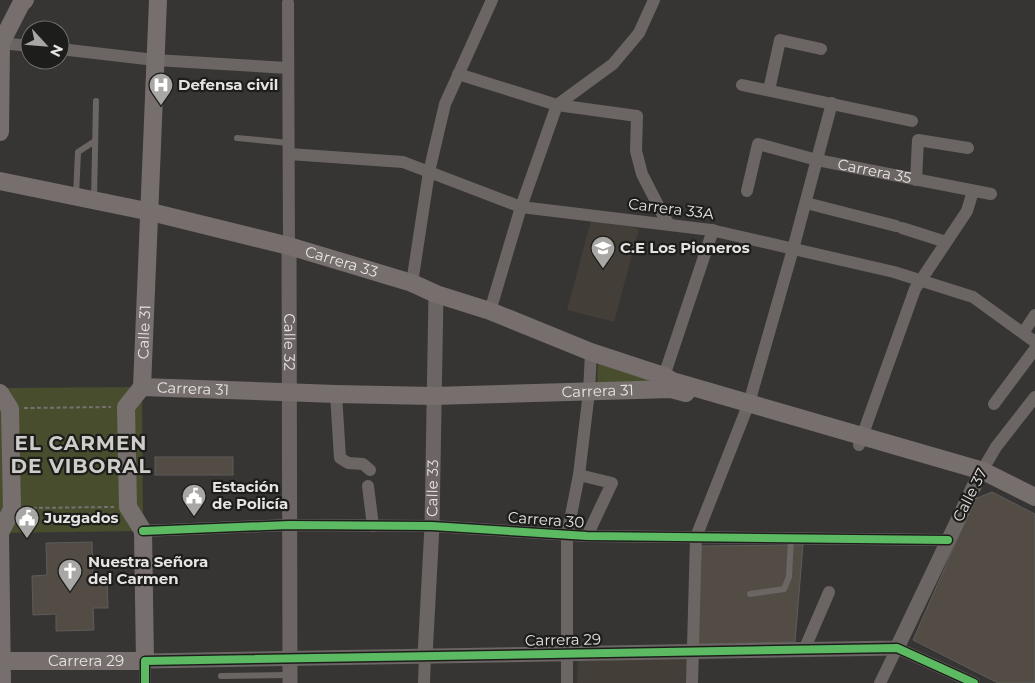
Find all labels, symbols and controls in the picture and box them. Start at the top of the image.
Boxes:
north arrow [20,20,70,70]
text: N [46,42,67,60]
hospital icon: Defensa civil [148,72,174,106]
place label: Defensa civil [178,75,278,94]
street label: Carrera 35 [836,154,913,187]
street label: Carrera 33A [627,194,715,223]
school or university icon: C.E Los Pioneros [590,235,616,269]
place label: C.E Los Pioneros [620,238,750,257]
street label: Carrera 33 [303,241,380,281]
street label: Calle 31 [133,304,154,360]
street label: Calle 32 [280,313,299,371]
street label: Carrera 31 [157,378,229,399]
street label: Carrera 31 [561,380,634,401]
district label: EL CARMEN DE VIBORAL [10,431,152,478]
street label: Calle 33 [422,459,442,517]
street label: Calle 37 [948,465,991,525]
place label: Estación de Policía [212,477,288,513]
public building icon: Estación de Policía [181,483,207,517]
public building icon: Juzgados [14,505,40,539]
street label: Carrera 30 [507,507,585,532]
place label: Juzgados [43,508,119,527]
place label: Nuestra Señora del Carmen [88,552,208,588]
church icon: Nuestra Señora del Carmen [57,558,83,592]
street label: Carrera 29 [525,629,601,650]
street label: Carrera 29 [48,651,124,670]

